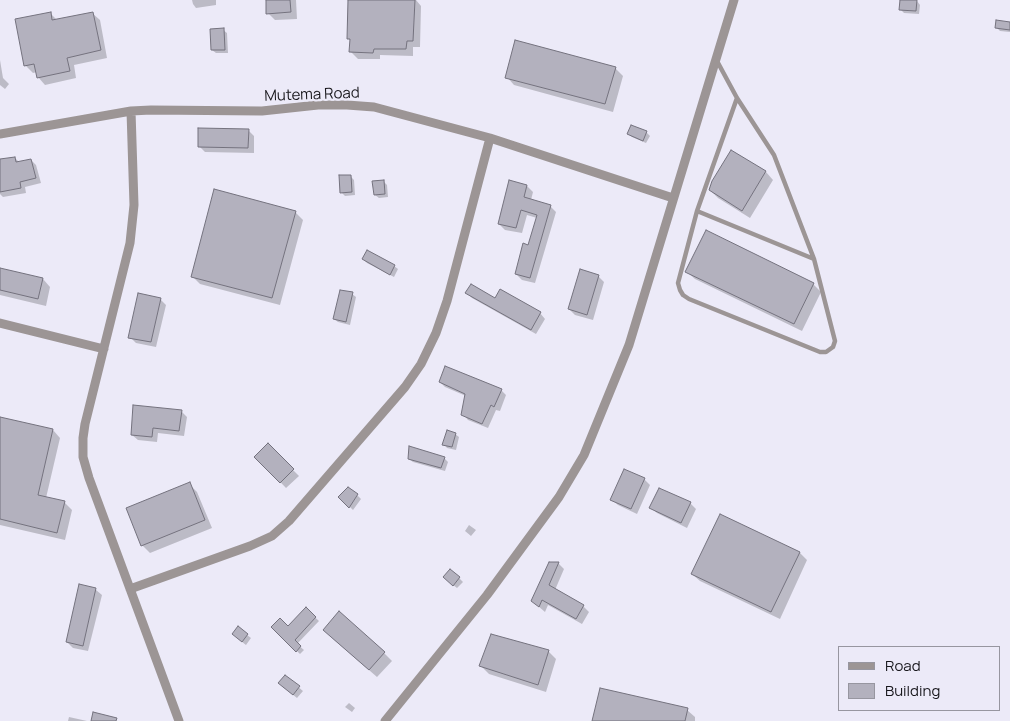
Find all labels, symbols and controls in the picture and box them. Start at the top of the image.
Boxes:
street label: Mutema Road [264,84,360,106]
legend [838,646,1000,711]
text: Road [885,655,921,676]
text: Building [885,680,940,701]

